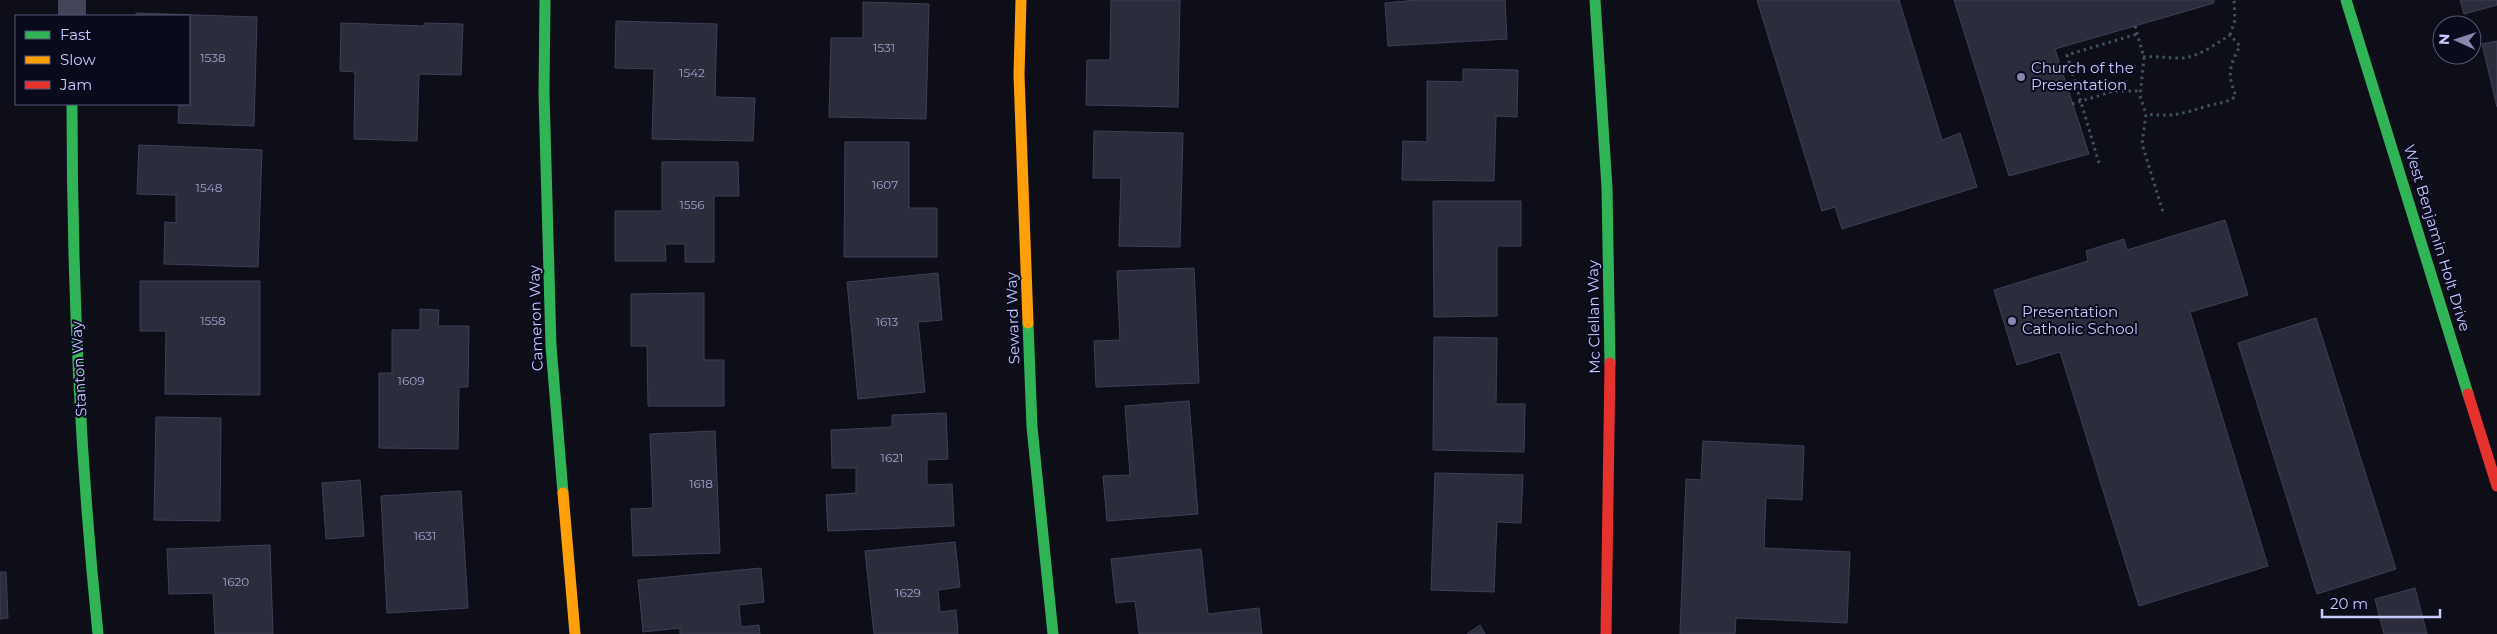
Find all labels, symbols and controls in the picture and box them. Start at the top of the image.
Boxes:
legend [15,15,190,105]
north arrow [2432,15,2482,65]
text: Fast [60,25,91,44]
text: N [2435,33,2453,45]
house number: 1531 [873,40,895,55]
text: Slow [60,50,96,69]
house number: 1538 [200,50,226,65]
place label: Church of the Presentation [2031,58,2134,94]
house number: 1542 [679,65,705,80]
marker: Church of the Presentation [2015,71,2027,83]
text: Jam [59,75,92,94]
street label: West Benjamin Holt Drive [2400,142,2475,334]
house number: 1607 [872,177,898,192]
house number: 1548 [196,180,223,195]
house number: 1556 [679,197,705,212]
street label: Mc Clellan Way [1583,259,1604,374]
street label: Cameron Way [524,264,547,371]
street label: Seward Way [1001,271,1024,364]
place label: Presentation Catholic School [2022,302,2138,338]
house number: 1558 [200,313,226,328]
house number: 1613 [876,314,899,329]
marker: Presentation Catholic School [2006,315,2018,327]
street label: Stanton Way [66,320,90,417]
house number: 1609 [398,373,424,388]
house number: 1621 [881,450,903,465]
house number: 1618 [689,476,713,491]
house number: 1631 [414,528,436,543]
house number: 1620 [223,574,249,589]
house number: 1629 [895,585,921,600]
scale bar [2322,586,2440,618]
text: 20 m [2330,594,2368,613]

